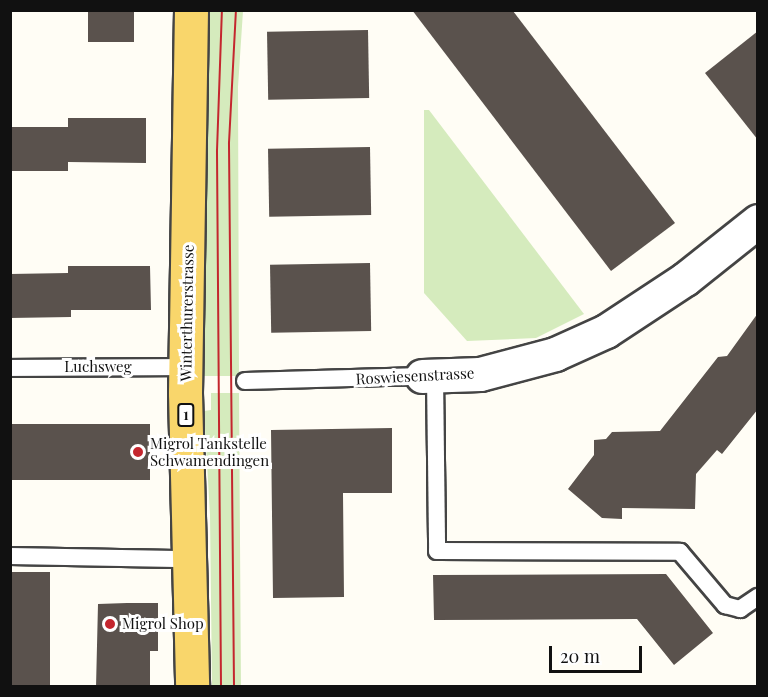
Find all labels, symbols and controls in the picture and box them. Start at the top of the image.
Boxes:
street label: Winterthurerstrasse [177,244,197,382]
street label: Luchsweg [64,358,132,376]
street label: Roswiesenstrasse [355,364,475,388]
road number: 1 [177,404,195,426]
place label: Migrol Tankstelle Schwamendingen [150,434,269,469]
marker: Migrol Tankstelle Schwamendingen [131,445,145,459]
place label: Migrol Shop [122,615,204,633]
marker: Migrol Shop [103,617,117,631]
scale bar [552,634,645,672]
text: 20 m [560,644,600,668]

